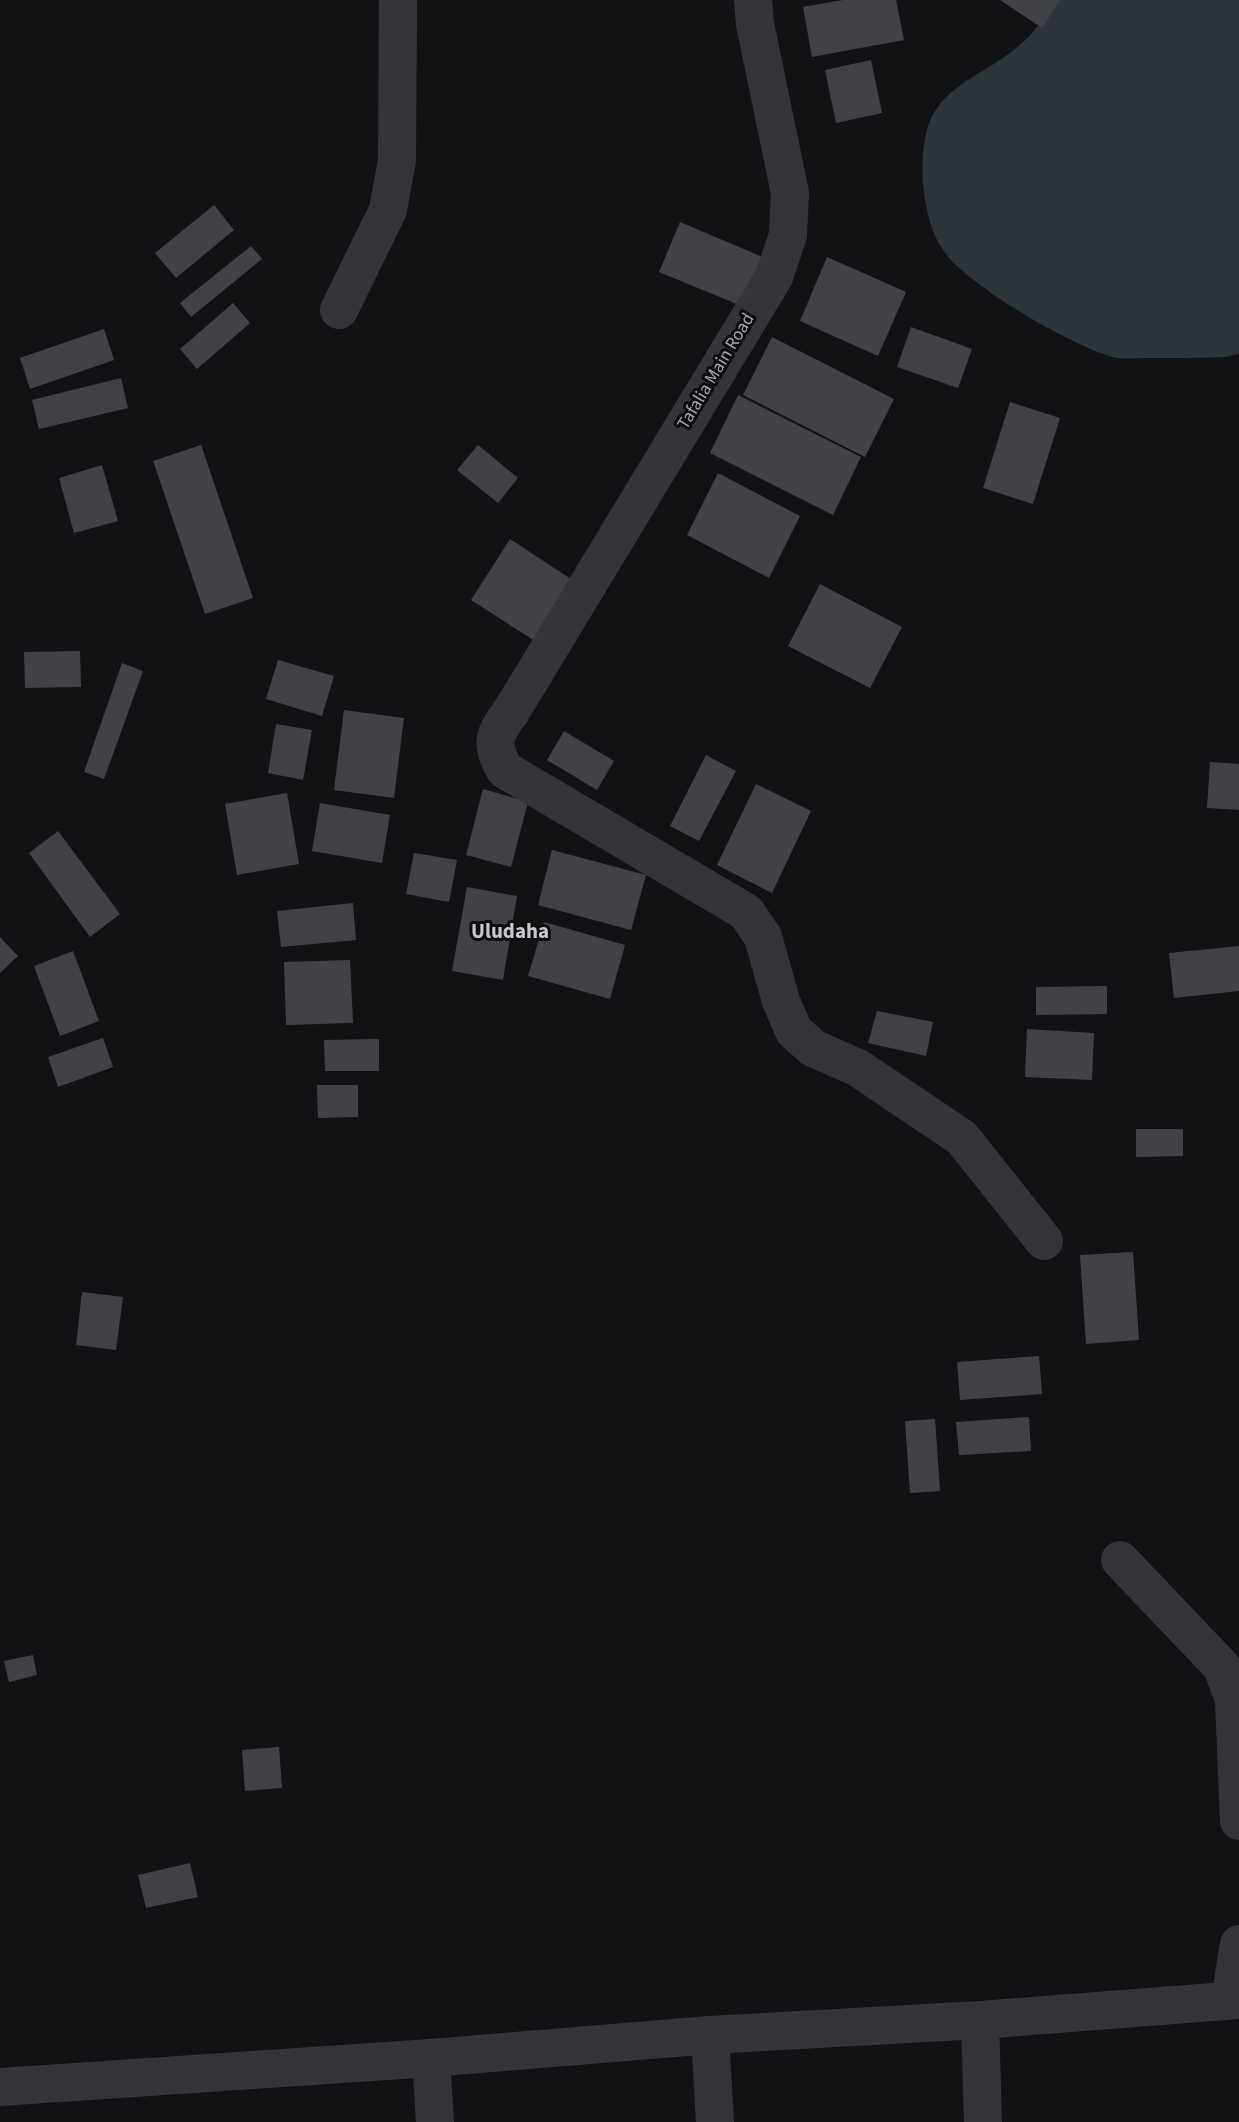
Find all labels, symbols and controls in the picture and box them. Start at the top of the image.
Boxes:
street label: Tafalia Main Road [674,310,760,434]
district label: Uludaha [471,920,549,946]

